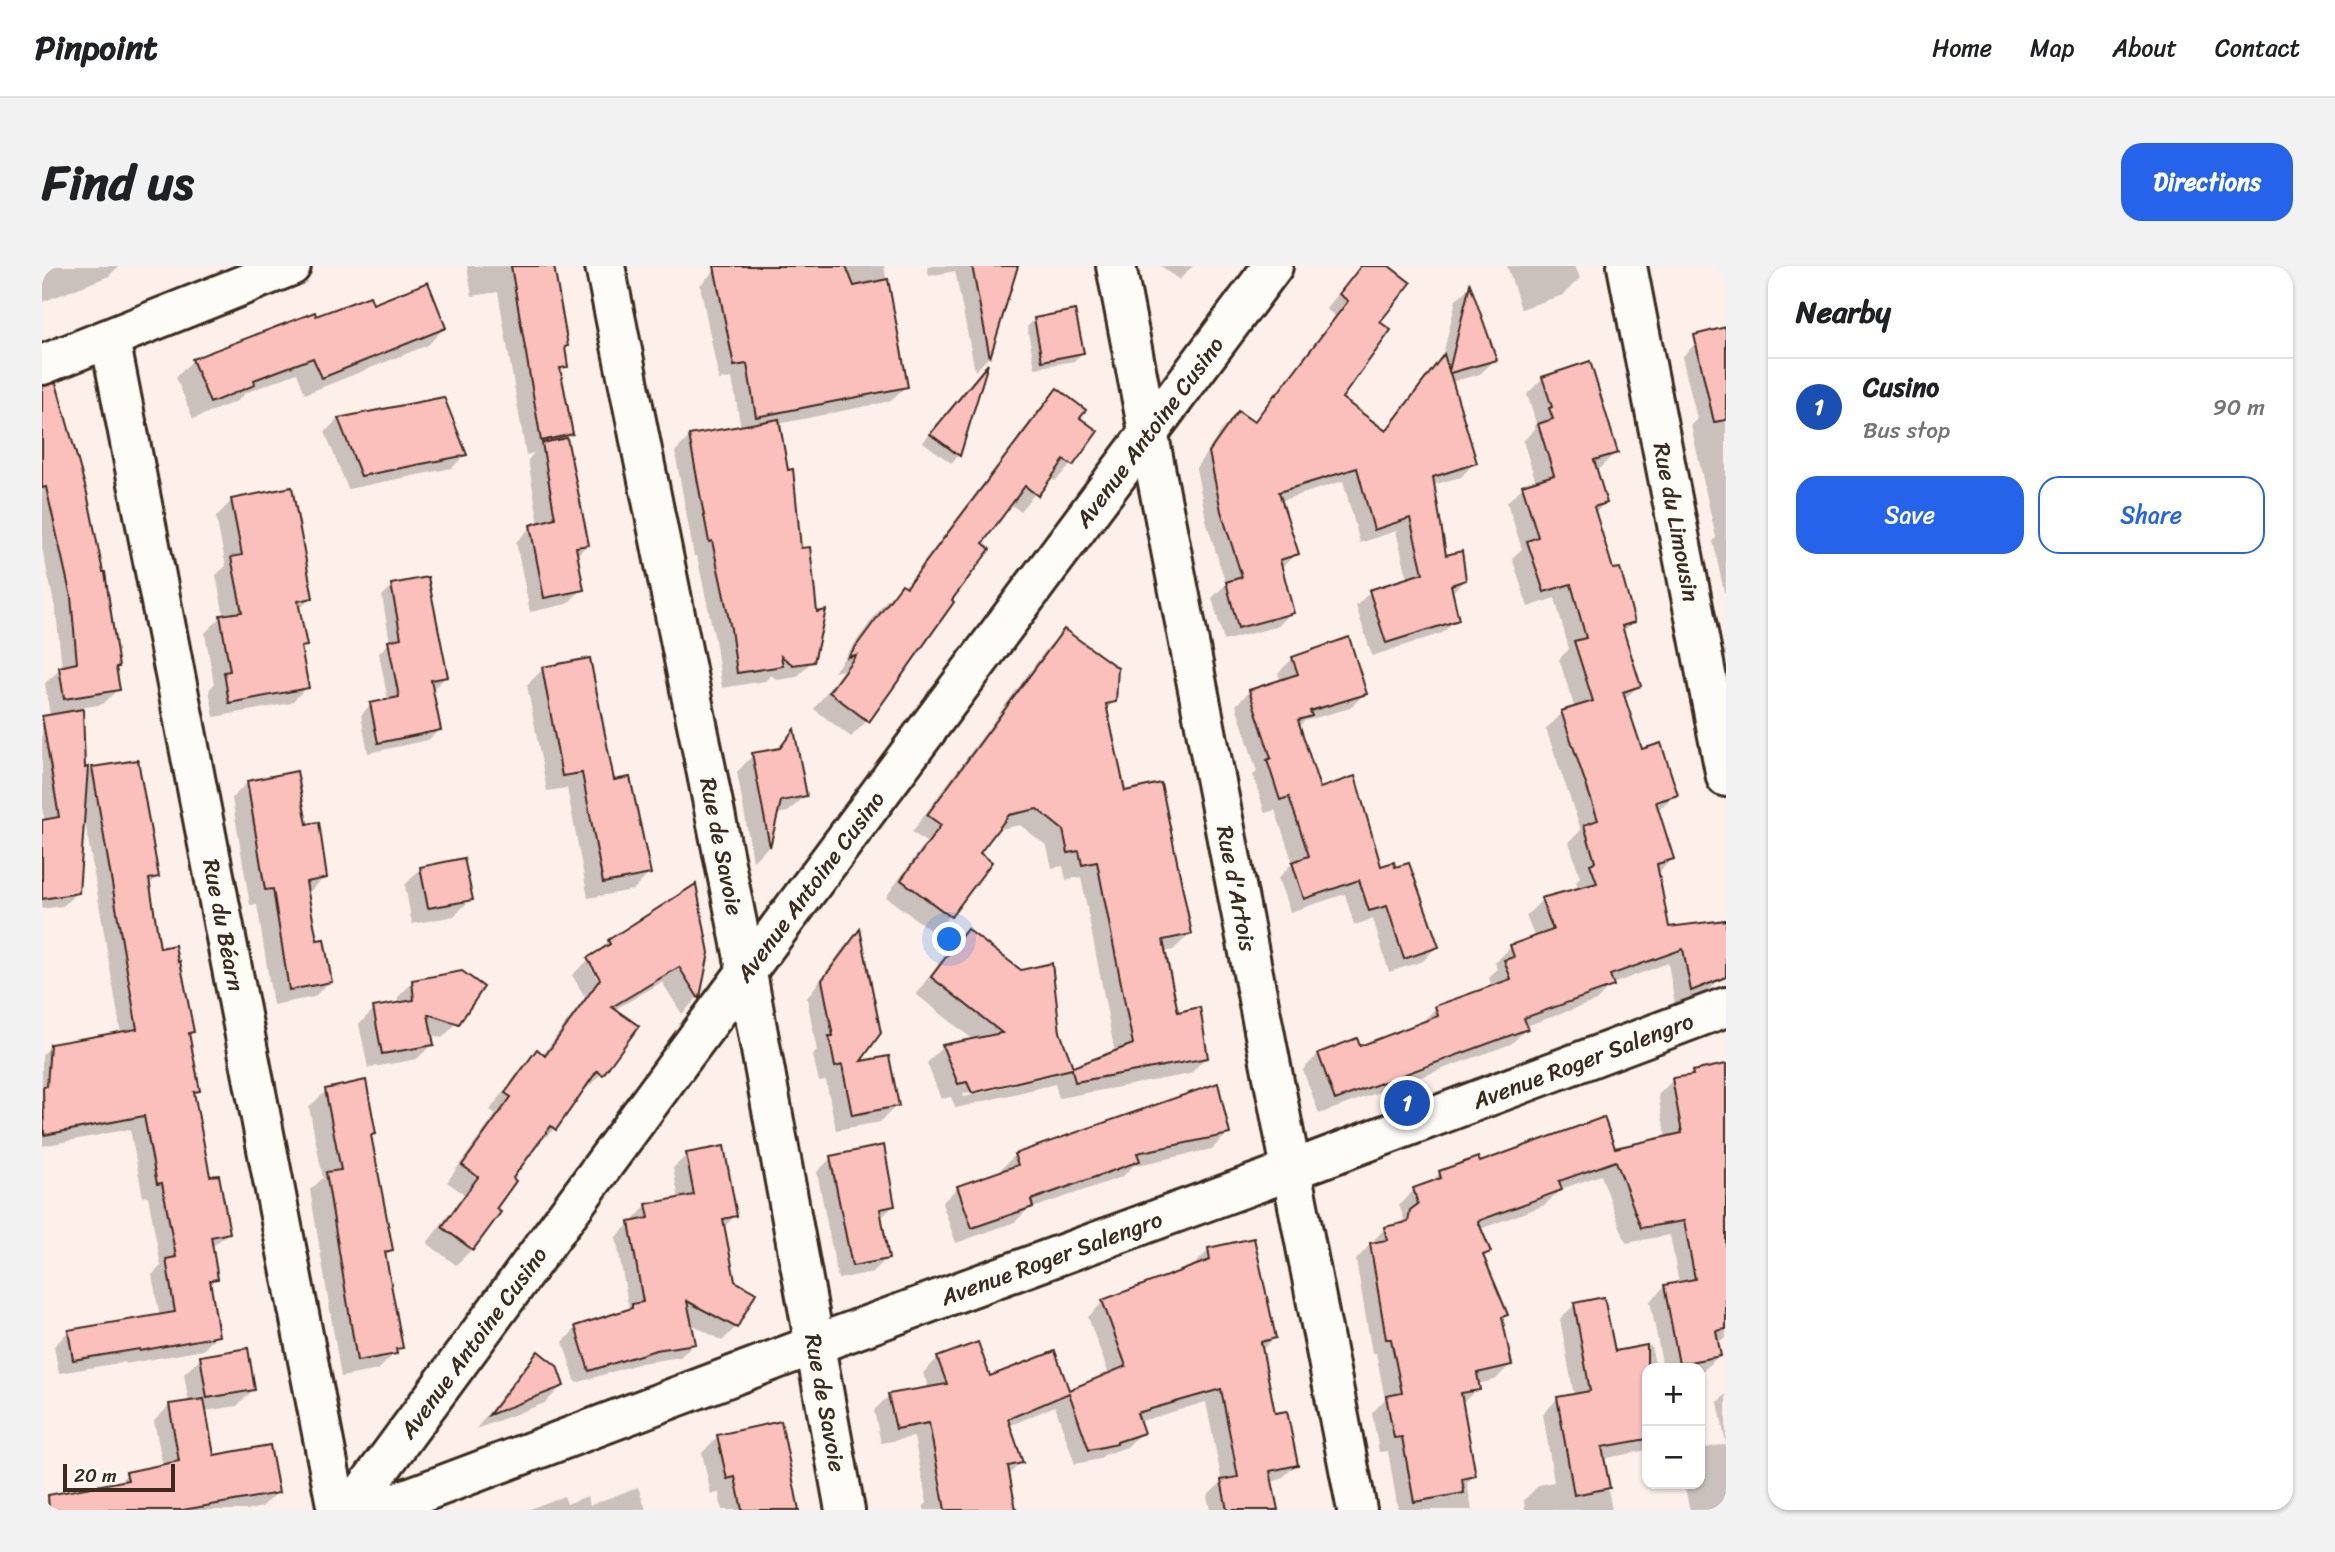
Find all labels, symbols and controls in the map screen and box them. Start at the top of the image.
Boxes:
text: Pinpoint [35,19,158,77]
text: Home [1932,27,1992,69]
text: Map [2030,27,2074,69]
text: About [2112,27,2177,69]
text: Contact [2215,27,2300,69]
text: Find us [42,139,194,226]
button: Directions [2121,143,2293,221]
text: Nearby [1796,285,1891,339]
street label: Avenue Antoine Cusino [1064,327,1235,538]
text: Cusino [1863,364,1939,410]
text: 1 [1814,387,1824,428]
text: 90 m [2213,387,2265,428]
text: Bus stop [1863,410,1950,451]
street label: Rue du Limousin [1641,439,1712,605]
button: Save [1796,476,2024,554]
button: Share [2038,476,2265,554]
street label: Rue de Savoie [687,774,755,919]
street label: Avenue Antoine Cusino [725,782,896,992]
street label: Rue d'Artois [1204,822,1268,955]
street label: Rue du Béarn [190,855,256,996]
your location [932,922,966,956]
street label: Avenue Roger Salengro [1466,1001,1700,1122]
pin: 1 [1384,1077,1430,1129]
street label: Avenue Roger Salengro [934,1199,1169,1318]
street label: Avenue Antoine Cusino [388,1238,558,1449]
street label: Rue de Savoie [792,1330,858,1476]
map controls [1642,1363,1705,1489]
button: + [1642,1363,1705,1426]
button: − [1642,1426,1705,1489]
text: 20 m [74,1459,117,1492]
scale bar [63,1461,175,1493]

